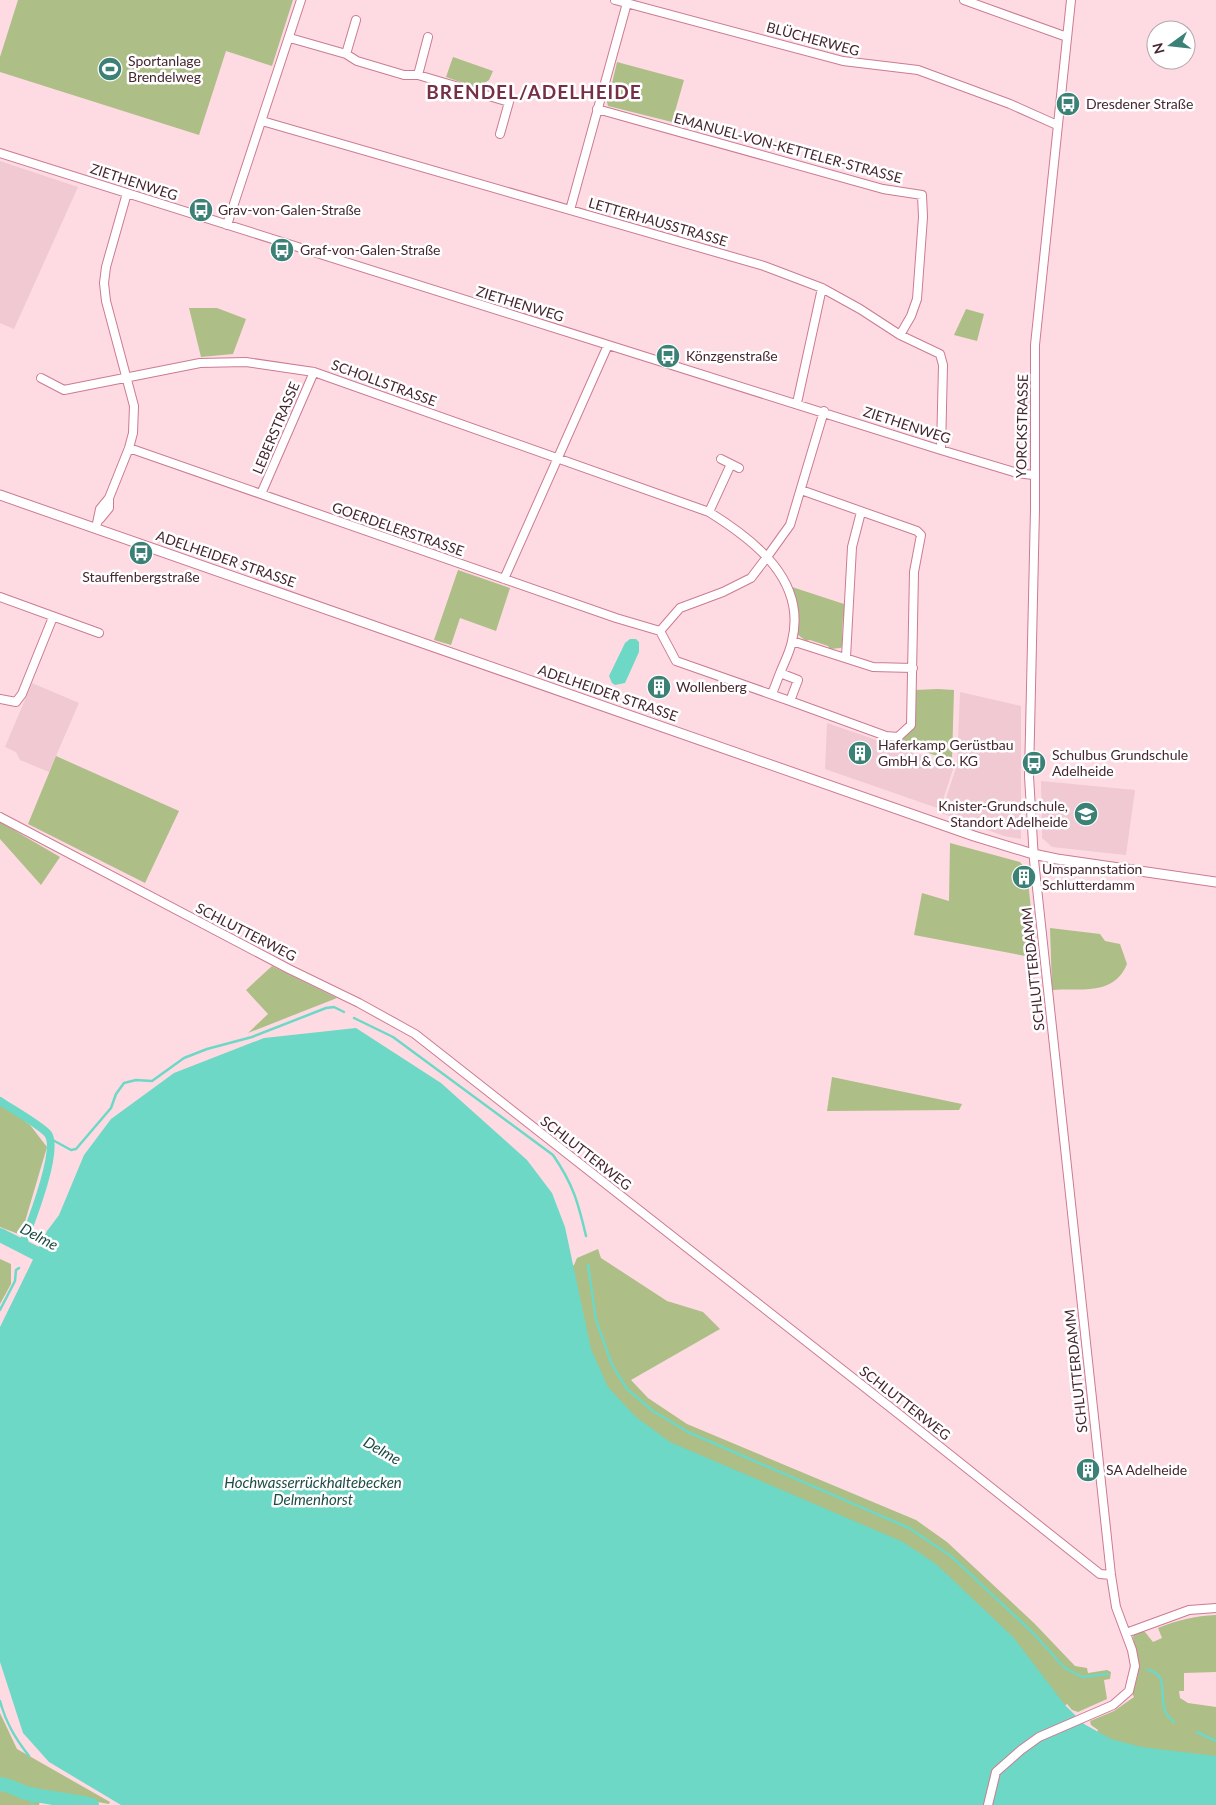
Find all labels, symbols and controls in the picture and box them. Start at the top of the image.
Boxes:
street label: BLÜCHERWEG [765,18,861,59]
north arrow [1146,20,1196,70]
text: N [1148,41,1168,56]
place label: Sportanlage Brendelweg [128,52,201,85]
sports icon: Sportanlage Brendelweg [97,56,123,82]
district label: BRENDEL/ADELHEIDE [426,80,642,103]
bus stop icon: Dresdener Straße [1055,91,1081,117]
place label: Dresdener Straße [1086,95,1193,112]
street label: EMANUEL-VON-KETTELER-STRASSE [672,109,904,186]
street label: ZIETHENWEG [88,159,180,204]
street label: LETTERHAUSSTRASSE [587,194,730,250]
bus stop icon: Grav-von-Galen-Straße [188,197,214,223]
place label: Grav-von-Galen-Straße [218,201,361,218]
bus stop icon: Graf-von-Galen-Straße [269,237,295,263]
place label: Graf-von-Galen-Straße [300,241,440,258]
street label: ZIETHENWEG [474,282,566,325]
bus stop icon: Könzgenstraße [655,343,681,369]
place label: Könzgenstraße [686,347,778,364]
street label: SCHOLLSTRASSE [329,356,439,409]
street label: YORCKSTRASSE [1012,374,1031,478]
street label: LEBERSTRASSE [248,379,303,476]
street label: ZIETHENWEG [861,402,953,447]
street label: GOERDELERSTRASSE [330,498,466,559]
street label: ADELHEIDER STRASSE [154,527,298,590]
bus stop icon: Stauffenbergstraße [128,540,154,566]
place label: Stauffenbergstraße [82,568,200,585]
street label: ADELHEIDER STRASSE [536,661,680,724]
building icon: Wollenberg [646,674,672,700]
place label: Wollenberg [676,678,747,695]
place label: Haferkamp Gerüstbau GmbH & Co. KG [878,736,1014,769]
building icon: Haferkamp Gerüstbau GmbH & Co. KG [847,740,873,766]
place label: Schulbus Grundschule Adelheide [1052,746,1188,779]
bus stop icon: Schulbus Grundschule Adelheide [1021,750,1047,776]
place label: Knister-Grundschule, Standort Adelheide [938,797,1068,830]
school or university icon: Knister-Grundschule, Standort Adelheide [1073,801,1099,827]
place label: Umspannstation Schlutterdamm [1042,860,1142,893]
building icon: Umspannstation Schlutterdamm [1011,864,1037,890]
street label: SCHLUTTERWEG [193,899,299,964]
street label: SCHLUTTERDAMM [1018,907,1047,1032]
street label: SCHLUTTERWEG [538,1112,635,1193]
water label: Delme [18,1219,61,1253]
street label: SCHLUTTERDAMM [1061,1309,1090,1434]
street label: SCHLUTTERWEG [857,1362,954,1443]
water label: Delme [361,1432,404,1468]
building icon: SA Adelheide [1075,1457,1101,1483]
place label: SA Adelheide [1106,1461,1187,1478]
water label: Hochwasserrückhaltebecken Delmenhorst [224,1473,402,1508]

